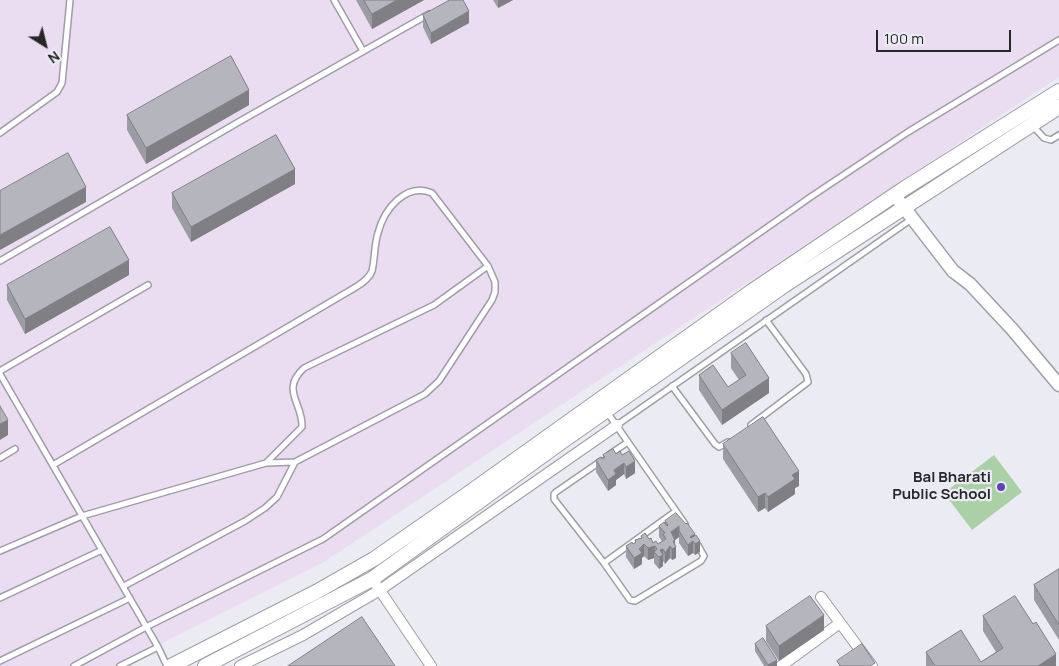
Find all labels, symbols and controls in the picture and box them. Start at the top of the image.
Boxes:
north arrow [20,20,70,70]
scale bar [879,20,1014,52]
text: 100 m [884,28,924,49]
text: N [44,47,64,68]
place label: Bal Bharati Public School [892,469,991,504]
marker: Bal Bharati Public School [995,481,1007,493]

